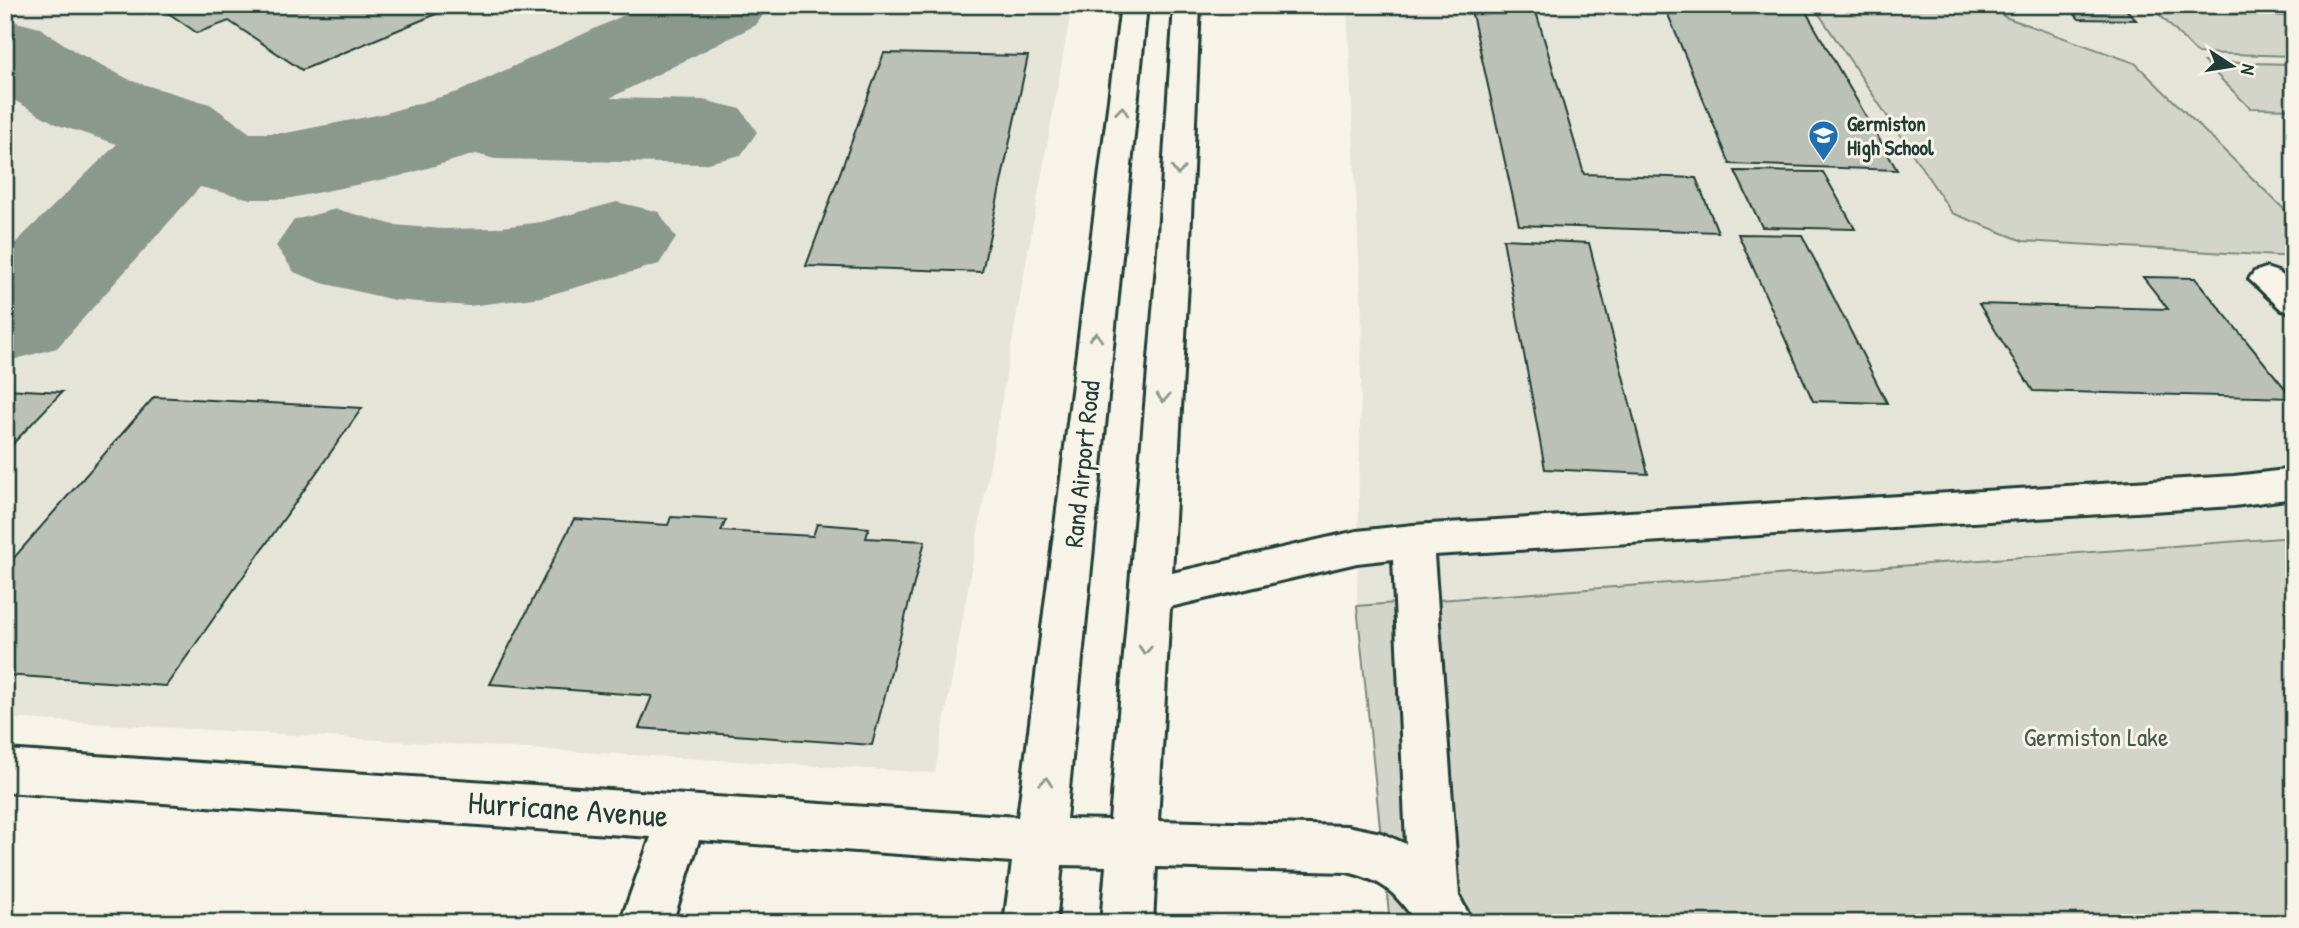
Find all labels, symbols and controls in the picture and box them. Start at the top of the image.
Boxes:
north arrow [2198,32,2268,102]
text: N [2235,62,2262,77]
one-way arrow [1114,105,1129,117]
place label: Germiston High School [1847,109,1934,163]
school or university icon: Germiston High School [1807,119,1841,163]
one-way arrow [1170,166,1185,177]
one-way arrow [1089,331,1104,343]
street label: Rand Airport Road [1055,379,1108,549]
one-way arrow [1156,393,1171,404]
one-way arrow [1138,644,1153,655]
park label: Germiston Lake [2024,719,2168,754]
one-way arrow [1038,776,1053,787]
street label: Hurricane Avenue [467,780,670,837]

